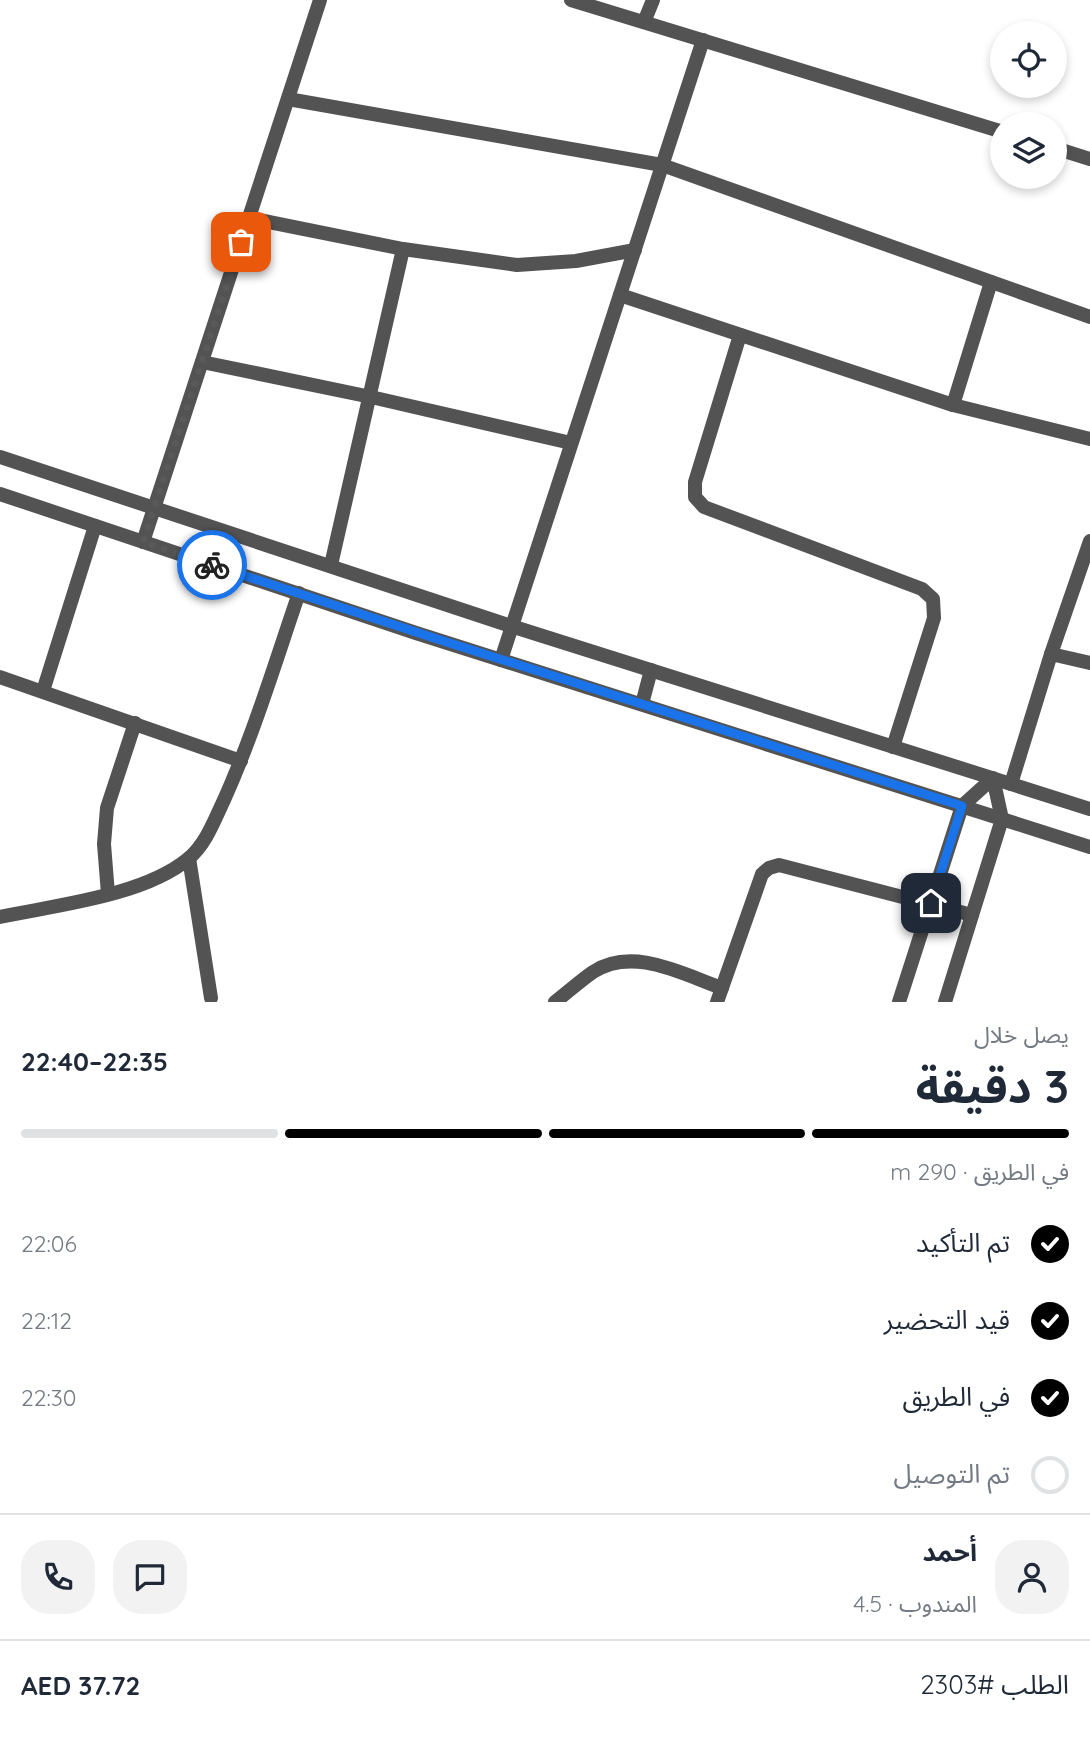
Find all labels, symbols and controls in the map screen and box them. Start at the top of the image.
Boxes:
map controls [990,21,1067,189]
button: locate [990,21,1067,98]
button: layers [990,112,1067,189]
pin [211,212,271,272]
icon: bag [222,223,260,261]
courier [177,530,247,600]
icon: bike [193,546,231,584]
pin [901,873,961,933]
icon: home [912,884,950,922]
text: يصل خلال [974,1020,1069,1049]
text: 22:35–22:40 [21,1045,168,1078]
text: 3 دقيقة [916,1057,1069,1115]
text: في الطريق · 290 m [890,1157,1069,1186]
icon: check [1031,1225,1069,1263]
text: تم التأكيد [916,1226,1010,1259]
text: 22:06 [21,1229,77,1258]
icon: check [1031,1302,1069,1340]
text: قيد التحضير [884,1303,1010,1336]
text: 22:12 [21,1306,72,1335]
icon: check [1031,1379,1069,1417]
text: في الطريق [902,1380,1010,1413]
text: 22:30 [21,1383,77,1412]
text: تم التوصيل [893,1457,1010,1490]
text: أحمد [923,1535,977,1568]
button: phone [21,1540,95,1614]
button: chat [113,1540,187,1614]
button: person [995,1540,1069,1614]
text: المندوب · 4.5 [853,1589,977,1618]
text: الطلب #2303 [920,1668,1069,1701]
text: AED 37.72 [21,1669,140,1702]

